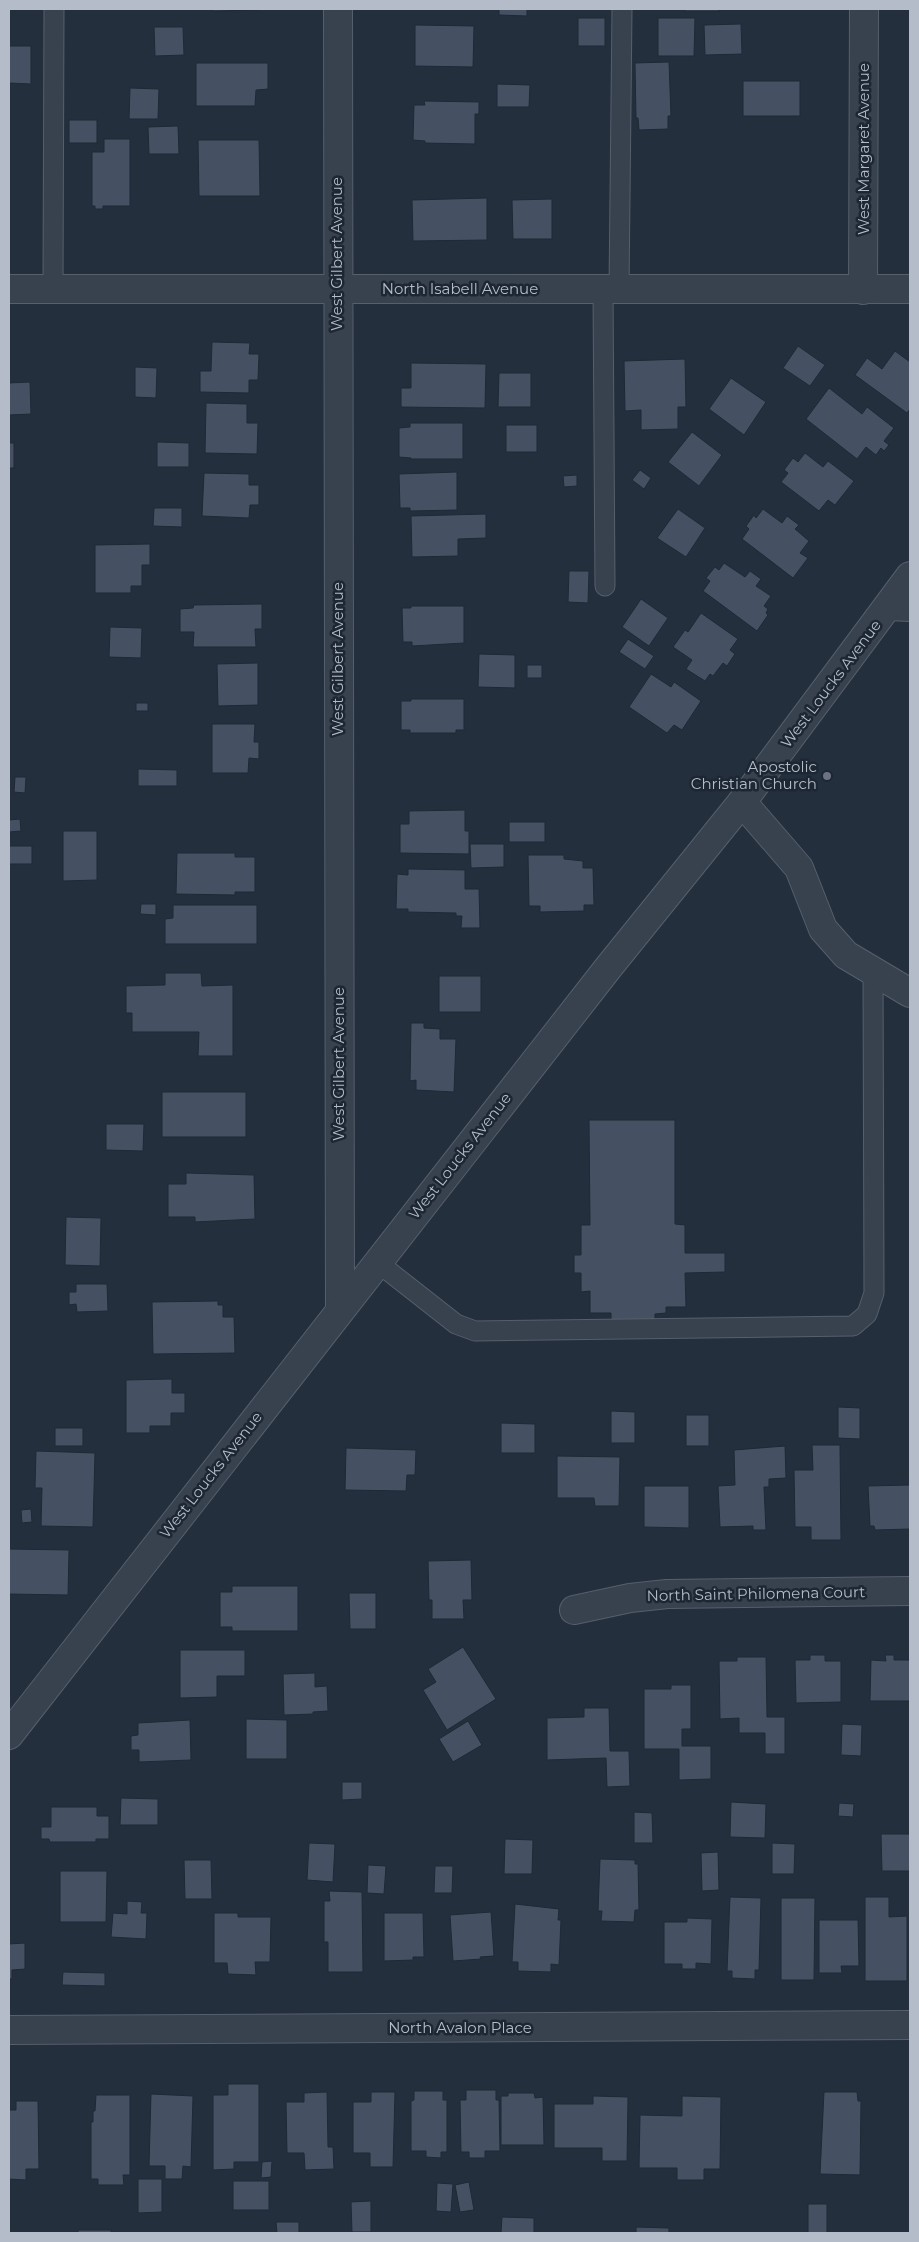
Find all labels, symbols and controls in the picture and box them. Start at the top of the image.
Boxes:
street label: West Margaret Avenue [854,63,873,235]
street label: West Gilbert Avenue [327,177,346,331]
street label: North Isabell Avenue [382,279,538,298]
street label: West Gilbert Avenue [328,582,347,736]
street label: West Loucks Avenue [776,616,885,751]
place label: Apostolic Christian Church [691,757,817,793]
marker: Apostolic Christian Church [821,770,833,782]
street label: West Gilbert Avenue [329,987,348,1141]
street label: West Loucks Avenue [404,1089,515,1223]
street label: West Loucks Avenue [155,1408,266,1542]
street label: North Saint Philomena Court [647,1582,865,1605]
street label: North Avalon Place [388,2018,532,2037]

